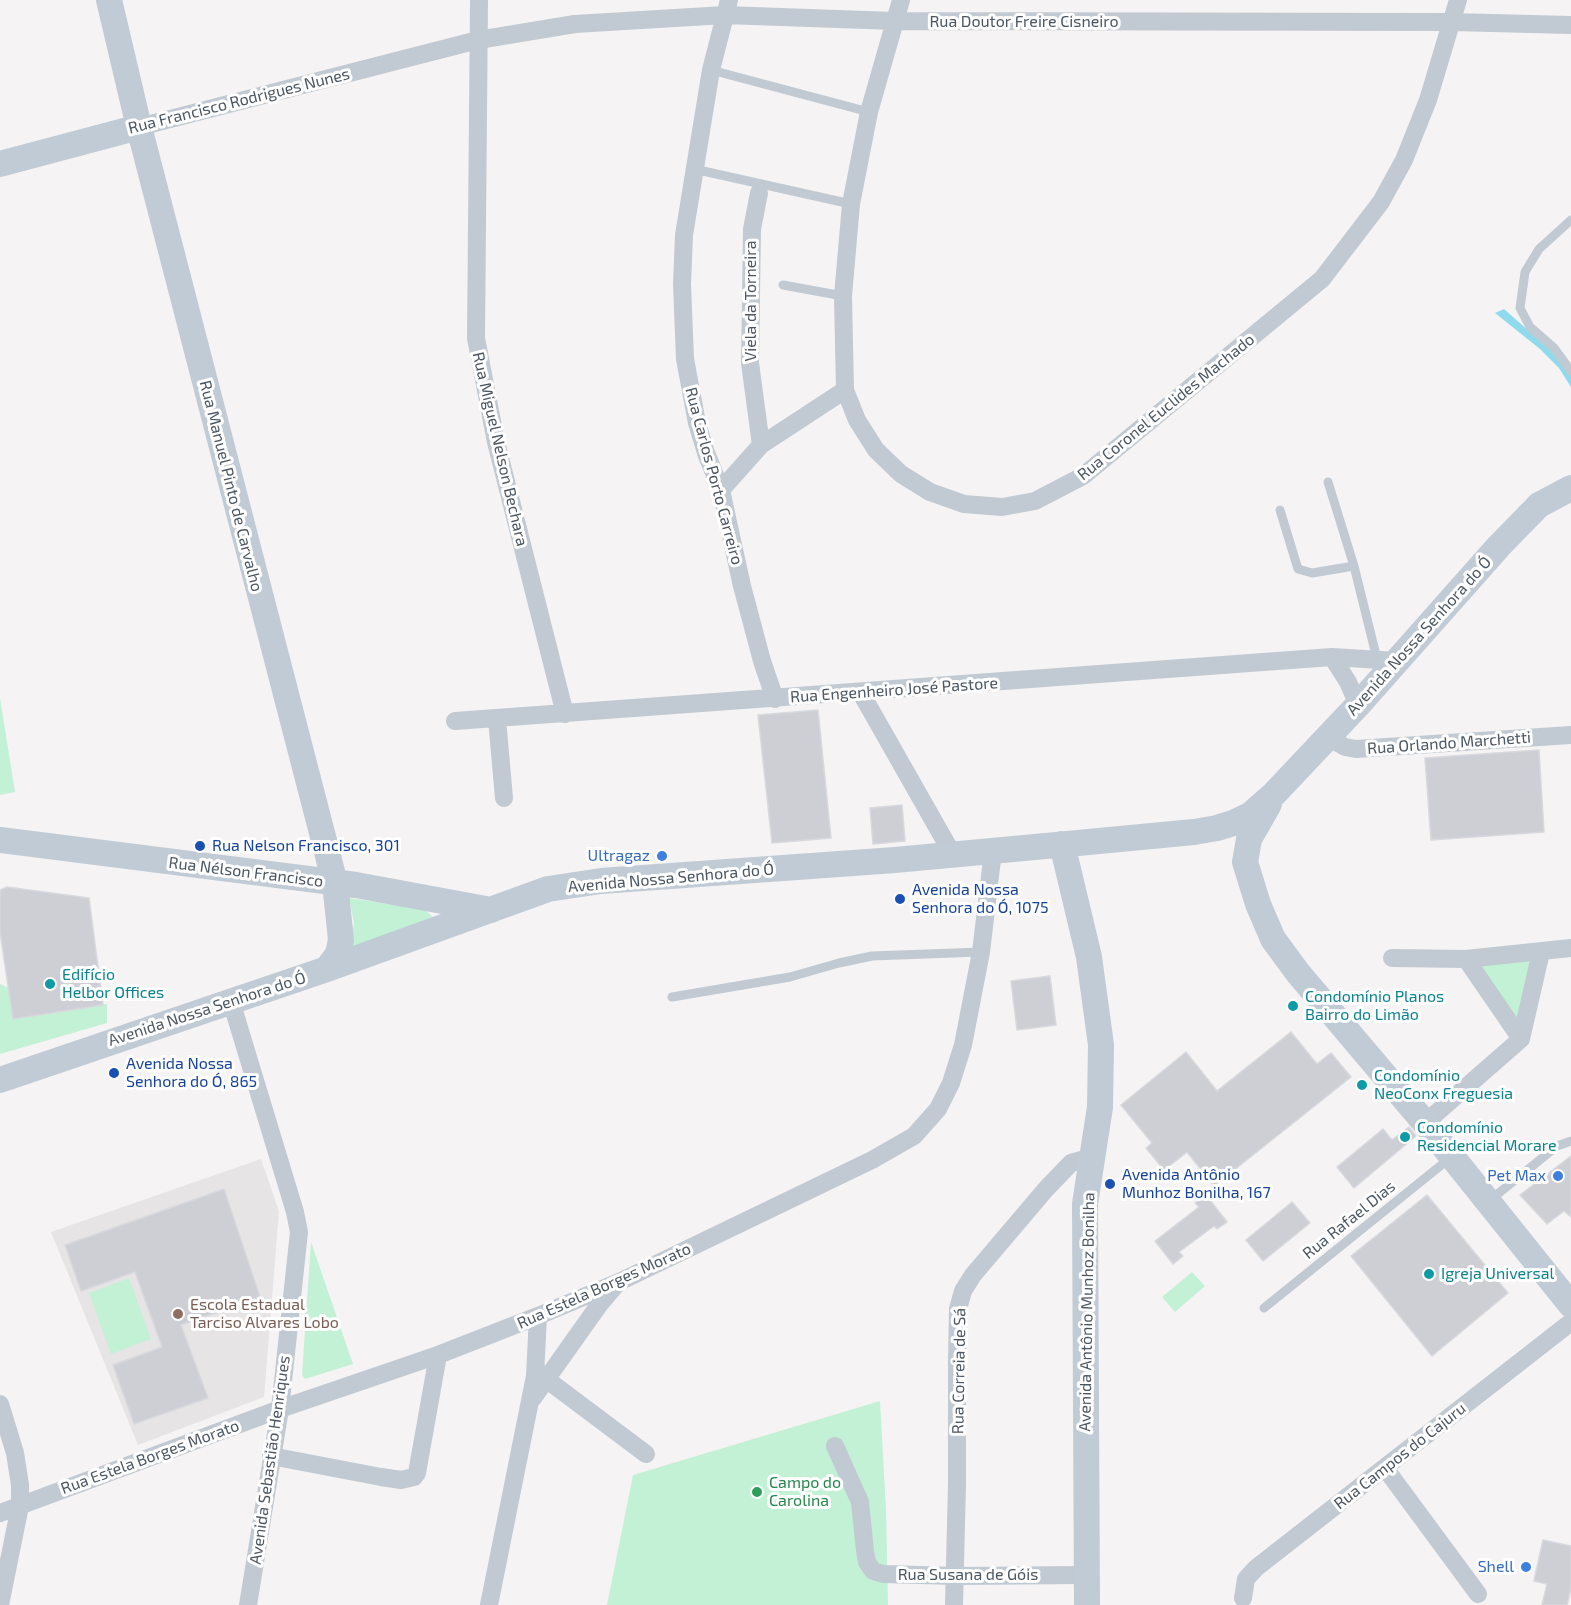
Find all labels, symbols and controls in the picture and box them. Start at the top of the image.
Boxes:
street label: Rua Doutor Freire Cisneiro [929,12,1119,32]
street label: Rua Francisco Rodrigues Nunes [126,64,352,138]
street label: Viela da Torneira [741,241,761,361]
street label: Rua Coronel Euclides Machado [1074,330,1258,484]
street label: Rua Miguel Nelson Bechara [468,350,532,548]
street label: Rua Manuel Pinto de Carvalho [195,378,267,594]
street label: Rua Carlos Porto Carreiro [681,385,747,567]
street label: Avenida Nossa Senhora do Ó [1343,553,1495,719]
street label: Rua Engenheiro José Pastore [789,673,999,707]
street label: Rua Orlando Marchetti [1367,728,1531,758]
place label: Rua Nelson Francisco, 301 [212,836,400,856]
marker: Rua Nelson Francisco, 301 [193,839,207,853]
place label: Ultragaz [588,846,650,866]
marker: Ultragaz [655,849,669,863]
street label: Rua Nélson Francisco [168,853,324,891]
street label: Avenida Nossa Senhora do Ó [567,859,775,897]
place label: Avenida Nossa Senhora do Ó, 1075 [912,880,1048,918]
marker: Avenida Nossa Senhora do Ó, 1075 [893,892,907,906]
place label: Edifício Helbor Offices [62,965,164,1003]
street label: Avenida Nossa Senhora do Ó [106,968,308,1050]
marker: Edifício Helbor Offices [43,977,57,991]
place label: Condomínio Planos Bairro do Limão [1305,987,1444,1025]
marker: Condomínio Planos Bairro do Limão [1286,999,1300,1013]
place label: Avenida Nossa Senhora do Ó, 865 [126,1054,257,1092]
marker: Avenida Nossa Senhora do Ó, 865 [107,1066,121,1080]
place label: Condomínio NeoConx Freguesia [1374,1066,1513,1104]
marker: Condomínio NeoConx Freguesia [1355,1078,1369,1092]
place label: Condomínio Residencial Morare [1417,1118,1557,1156]
marker: Condomínio Residencial Morare [1398,1130,1412,1144]
place label: Avenida Antônio Munhoz Bonilha, 167 [1122,1165,1271,1203]
place label: Pet Max [1487,1166,1546,1186]
marker: Pet Max [1551,1169,1565,1183]
marker: Avenida Antônio Munhoz Bonilha, 167 [1103,1177,1117,1191]
street label: Rua Rafael Dias [1299,1177,1399,1263]
street label: Avenida Antônio Munhoz Bonilha [1075,1192,1099,1432]
street label: Rua Estela Borges Morato [514,1239,694,1333]
place label: Igreja Universal [1441,1264,1554,1284]
marker: Igreja Universal [1422,1267,1436,1281]
place label: Escola Estadual Tarciso Alvares Lobo [190,1295,339,1333]
marker: Escola Estadual Tarciso Alvares Lobo [171,1307,185,1321]
street label: Rua Correia de Sá [948,1308,970,1434]
street label: Avenida Sebastião Henriques [246,1354,294,1566]
street label: Rua Campos do Cajuru [1330,1399,1470,1513]
street label: Rua Estela Borges Morato [58,1416,242,1498]
place label: Campo do Carolina [769,1473,841,1511]
marker: Campo do Carolina [750,1485,764,1499]
place label: Shell [1478,1557,1514,1577]
marker: Shell [1519,1560,1533,1574]
street label: Rua Susana de Góis [898,1565,1038,1585]

